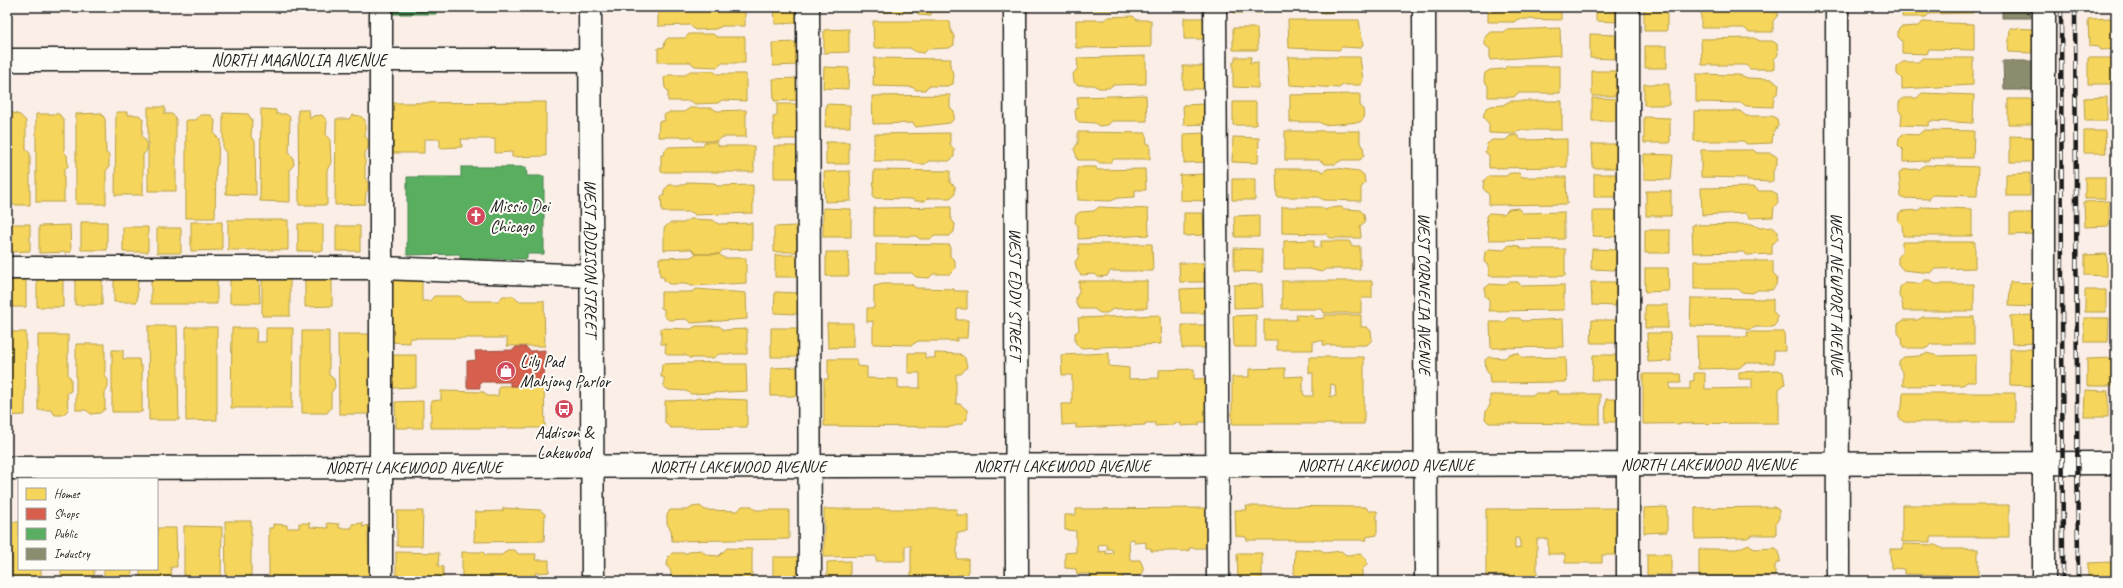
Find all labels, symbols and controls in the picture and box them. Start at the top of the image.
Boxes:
street label: NORTH MAGNOLIA AVENUE [211,50,389,71]
street label: WEST ADDISON STREET [580,179,602,341]
place label: Missio Dei Chicago [490,196,551,237]
church icon: Missio Dei Chicago [465,205,487,227]
street label: WEST CORNELIA AVENUE [1414,213,1435,378]
street label: WEST NEWPORT AVENUE [1826,213,1848,377]
street label: WEST EDDY STREET [1005,228,1026,363]
place label: Lily Pad Mahjong Parlor [520,351,612,392]
shop icon: Lily Pad Mahjong Parlor [495,360,517,382]
bus stop icon: Addison & Lakewood [553,398,575,420]
place label: Addison & Lakewood [535,422,596,463]
street label: NORTH LAKEWOOD AVENUE [1621,454,1800,475]
street label: NORTH LAKEWOOD AVENUE [974,455,1153,477]
street label: NORTH LAKEWOOD AVENUE [1298,455,1477,476]
street label: NORTH LAKEWOOD AVENUE [650,456,829,477]
street label: NORTH LAKEWOOD AVENUE [326,457,505,478]
legend [18,478,158,570]
text: Homes [54,486,81,502]
text: Shops [54,506,79,522]
text: Public [54,526,78,542]
text: Industry [54,546,91,562]

